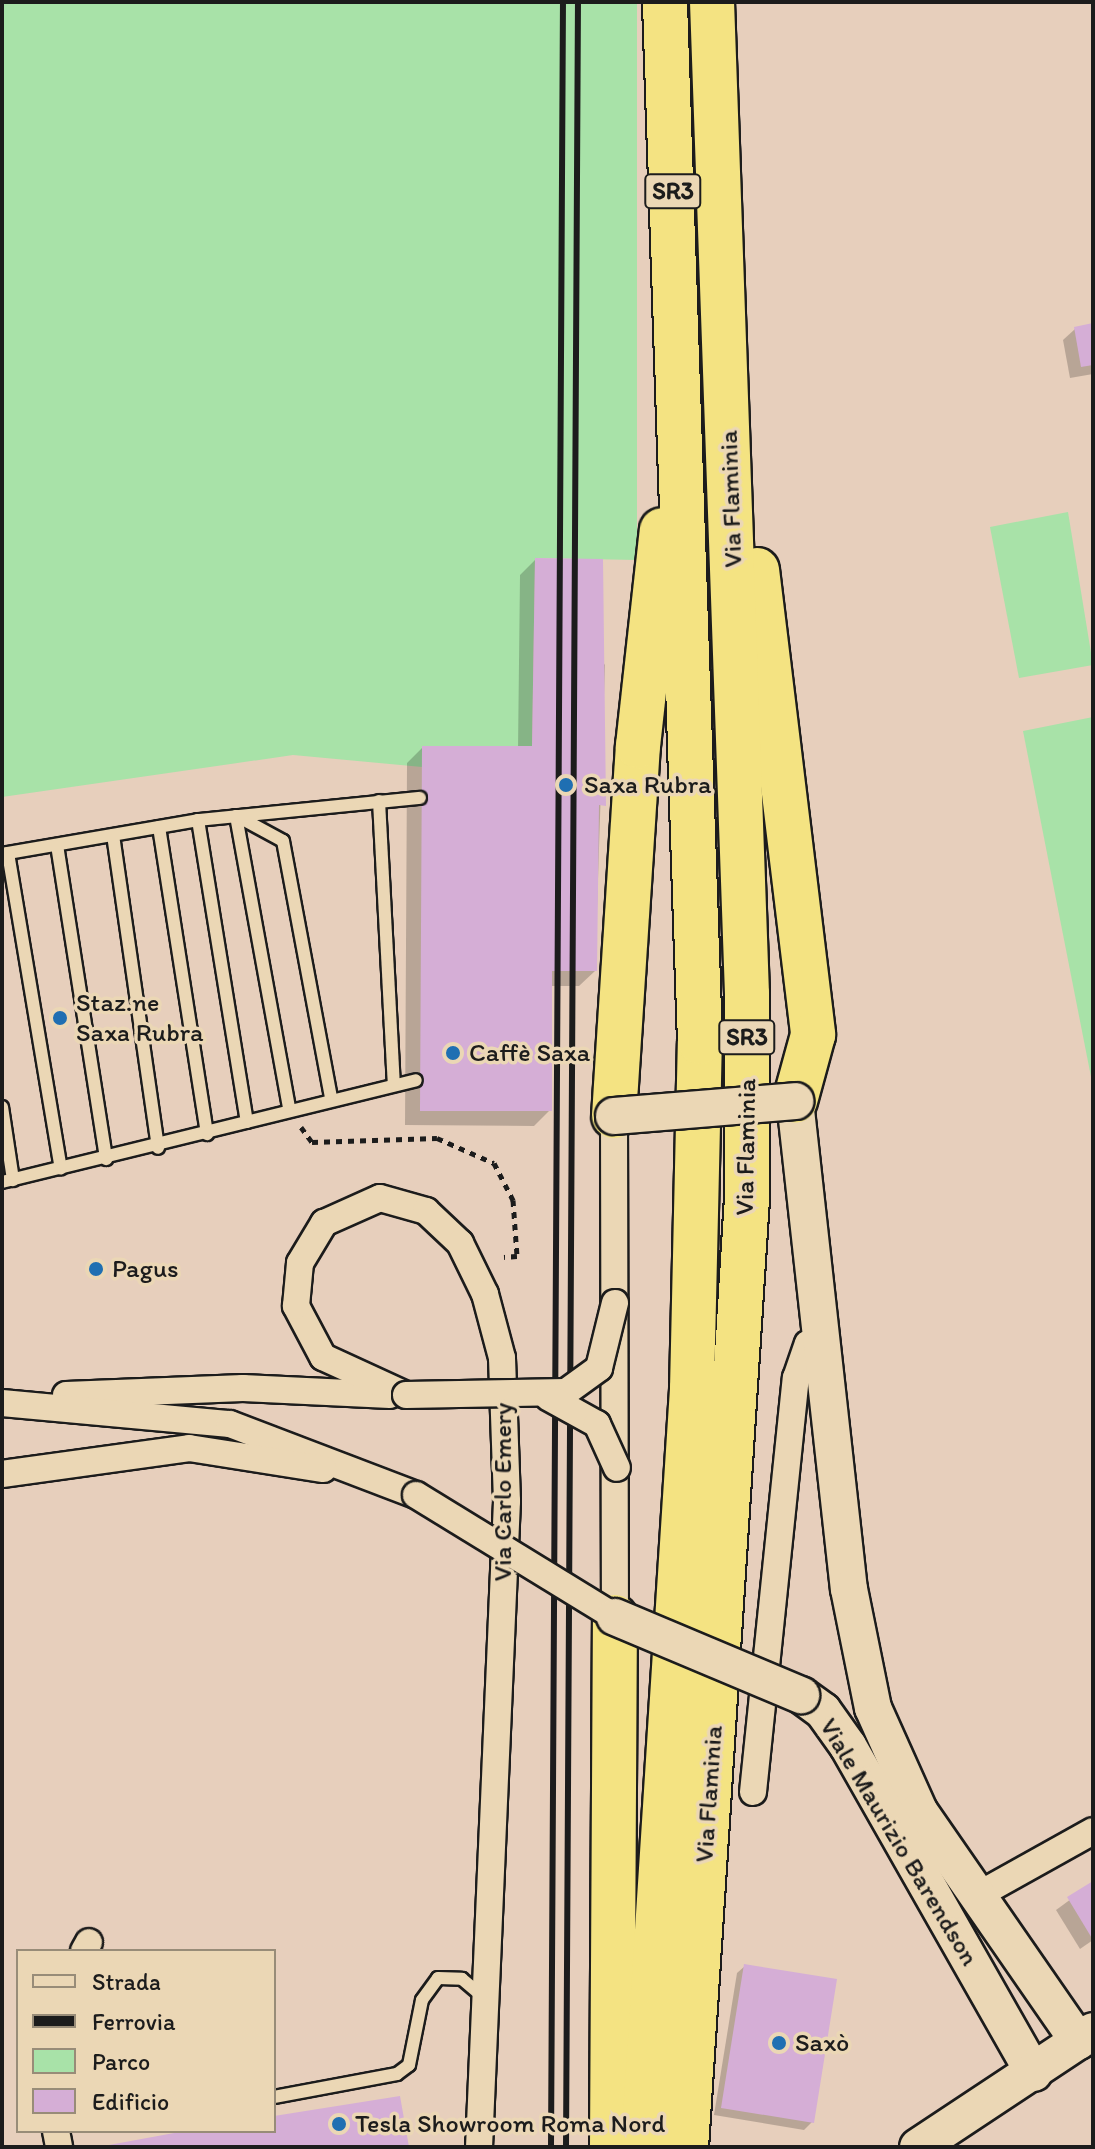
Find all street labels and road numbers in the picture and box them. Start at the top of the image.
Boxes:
road number: SR3 [643,171,703,211]
street label: Via Flaminia [713,430,749,568]
road number: SR3 [717,1017,777,1057]
street label: Via Flaminia [729,1078,763,1216]
street label: Via Carlo Emery [487,1403,519,1581]
street label: Viale Maurizio Barendson [813,1713,985,1971]
street label: Via Flaminia [689,1724,729,1864]

